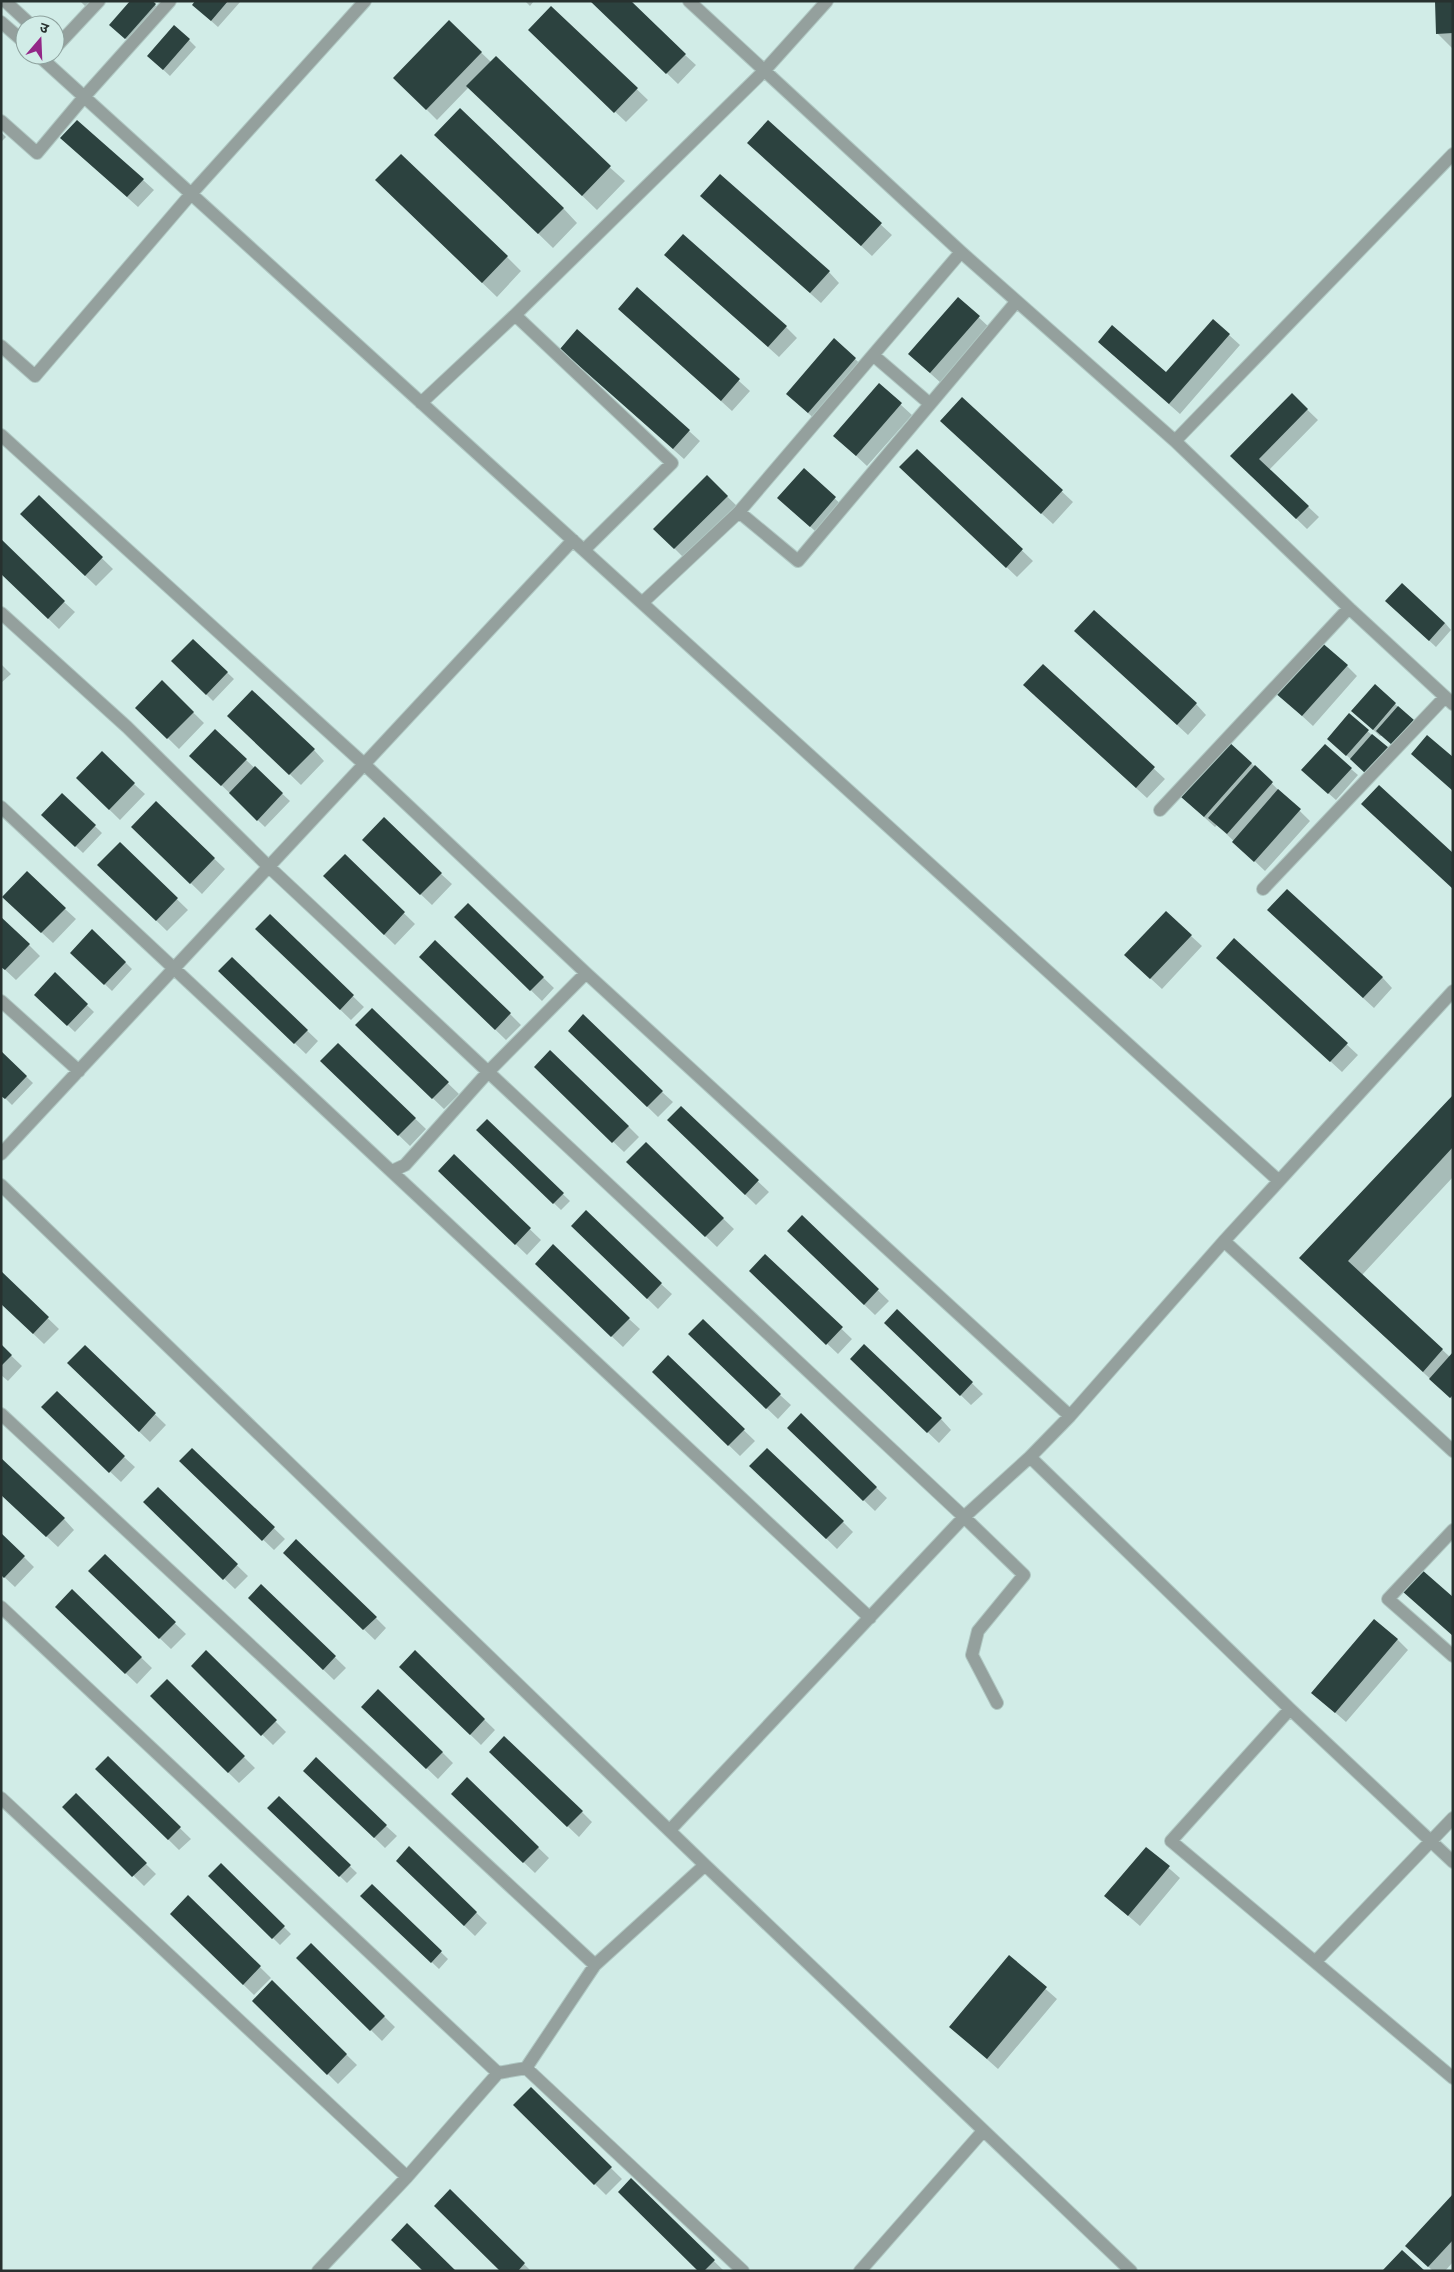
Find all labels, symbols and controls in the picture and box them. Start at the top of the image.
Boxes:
north arrow [15,15,65,65]
text: उ [37,18,52,38]

